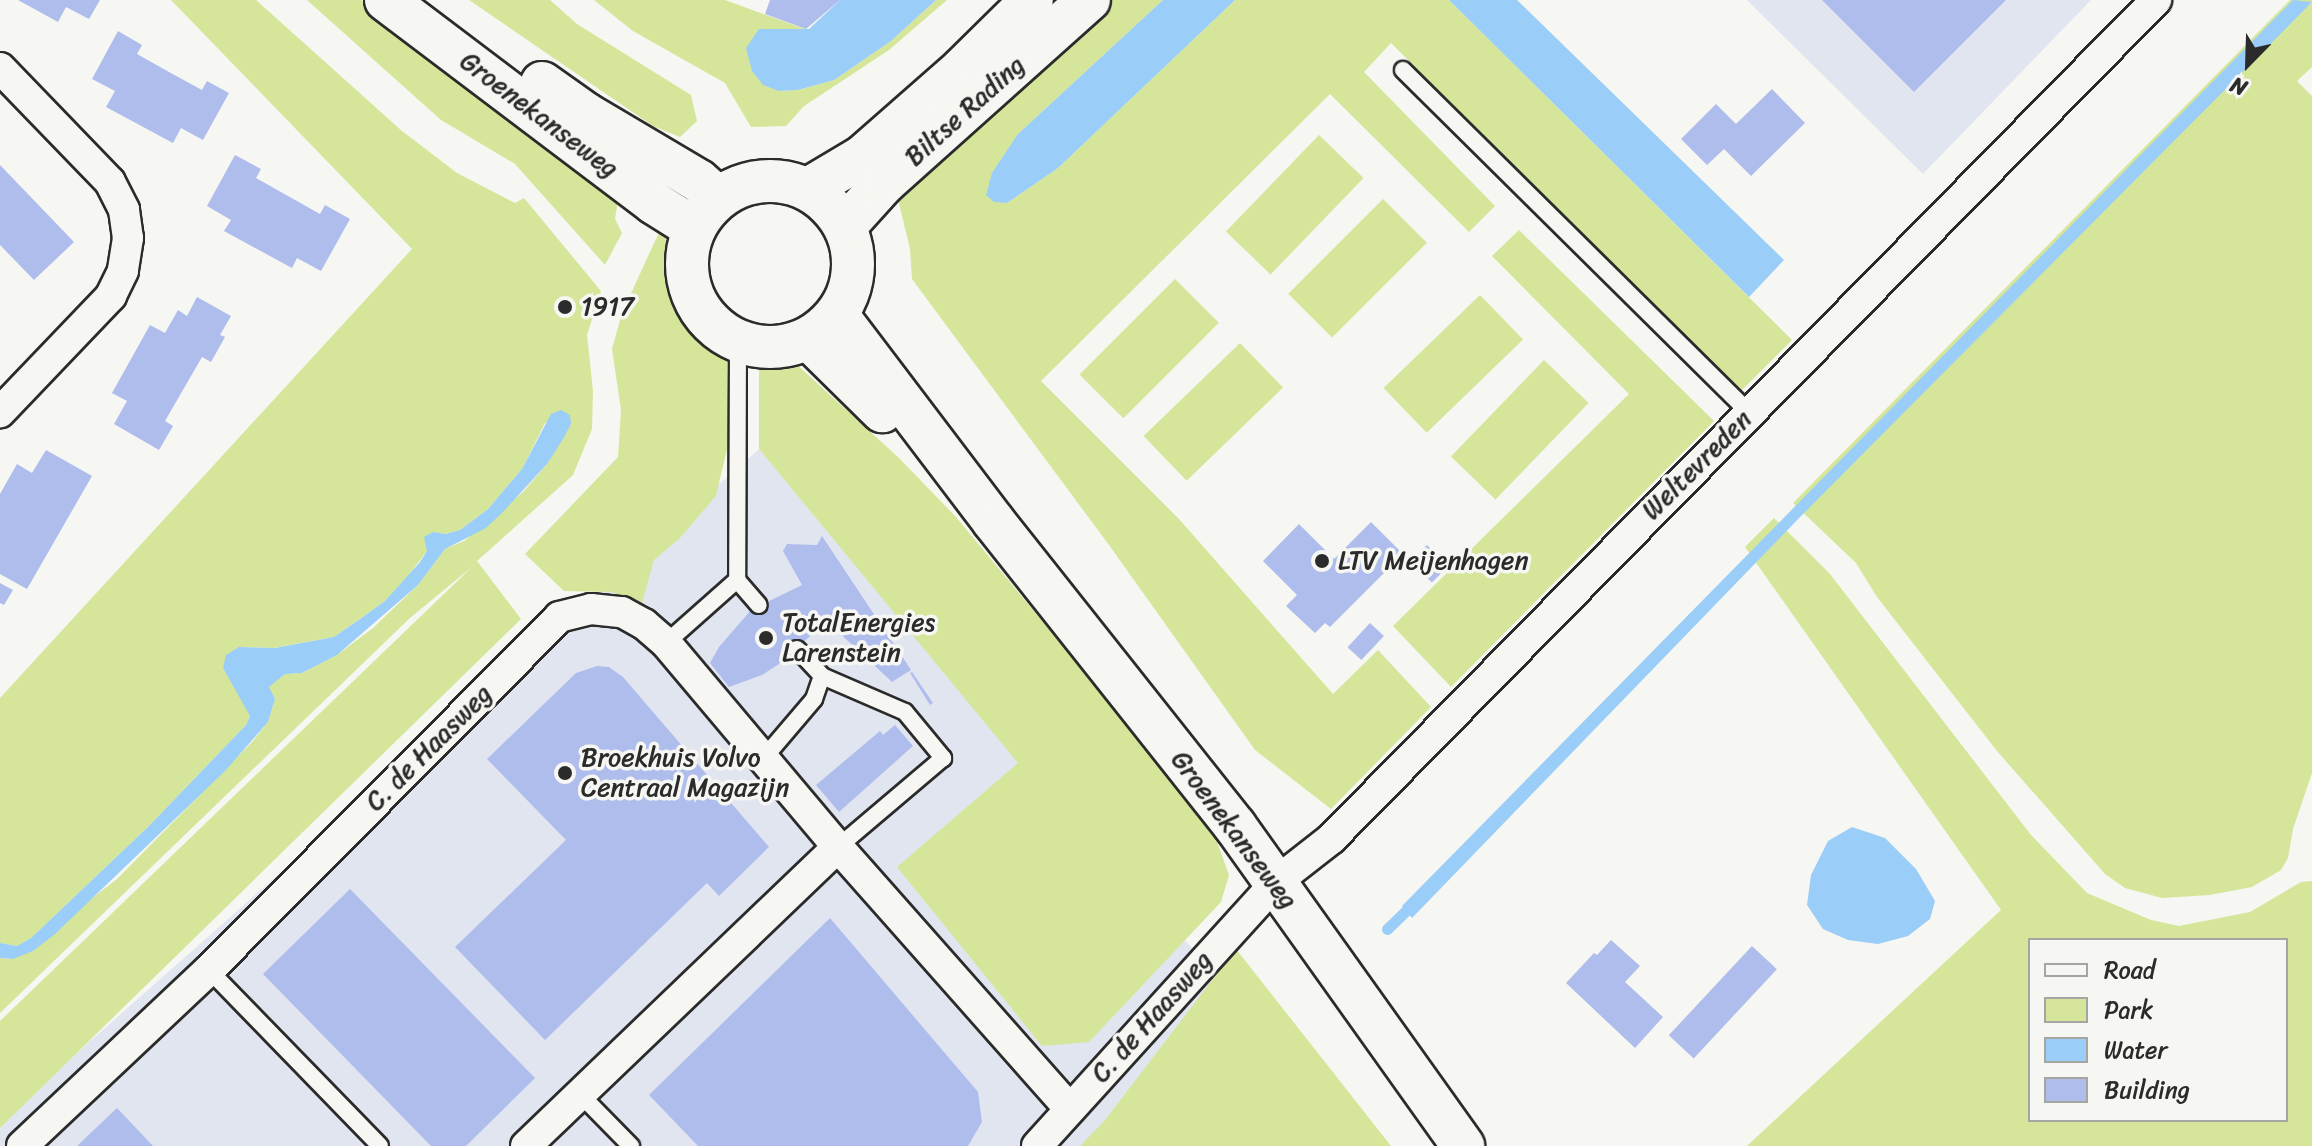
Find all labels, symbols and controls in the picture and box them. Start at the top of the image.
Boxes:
north arrow [2208,24,2288,104]
street label: Groenekanseweg [454,45,624,185]
street label: Biltse Rading [899,49,1031,173]
text: N [2224,66,2253,107]
place label: 1917 [581,291,634,323]
marker: 1917 [556,298,574,316]
street label: Weltevreden [1636,404,1758,526]
place label: LTV Meijenhagen [1338,545,1528,577]
marker: LTV Meijenhagen [1313,552,1331,570]
place label: TotalEnergies Larenstein [782,607,935,668]
marker: TotalEnergies Larenstein [757,629,775,647]
street label: C. de Haasweg [360,679,498,817]
place label: Broekhuis Volvo Centraal Magazijn [581,742,788,804]
street label: Groenekanseweg [1164,745,1304,915]
marker: Broekhuis Volvo Centraal Magazijn [556,764,574,782]
legend [2028,938,2288,1122]
street label: C. de Haasweg [1085,945,1219,1089]
text: Road [2104,949,2155,991]
text: Park [2104,989,2153,1031]
text: Water [2104,1029,2167,1071]
text: Building [2104,1069,2190,1111]

